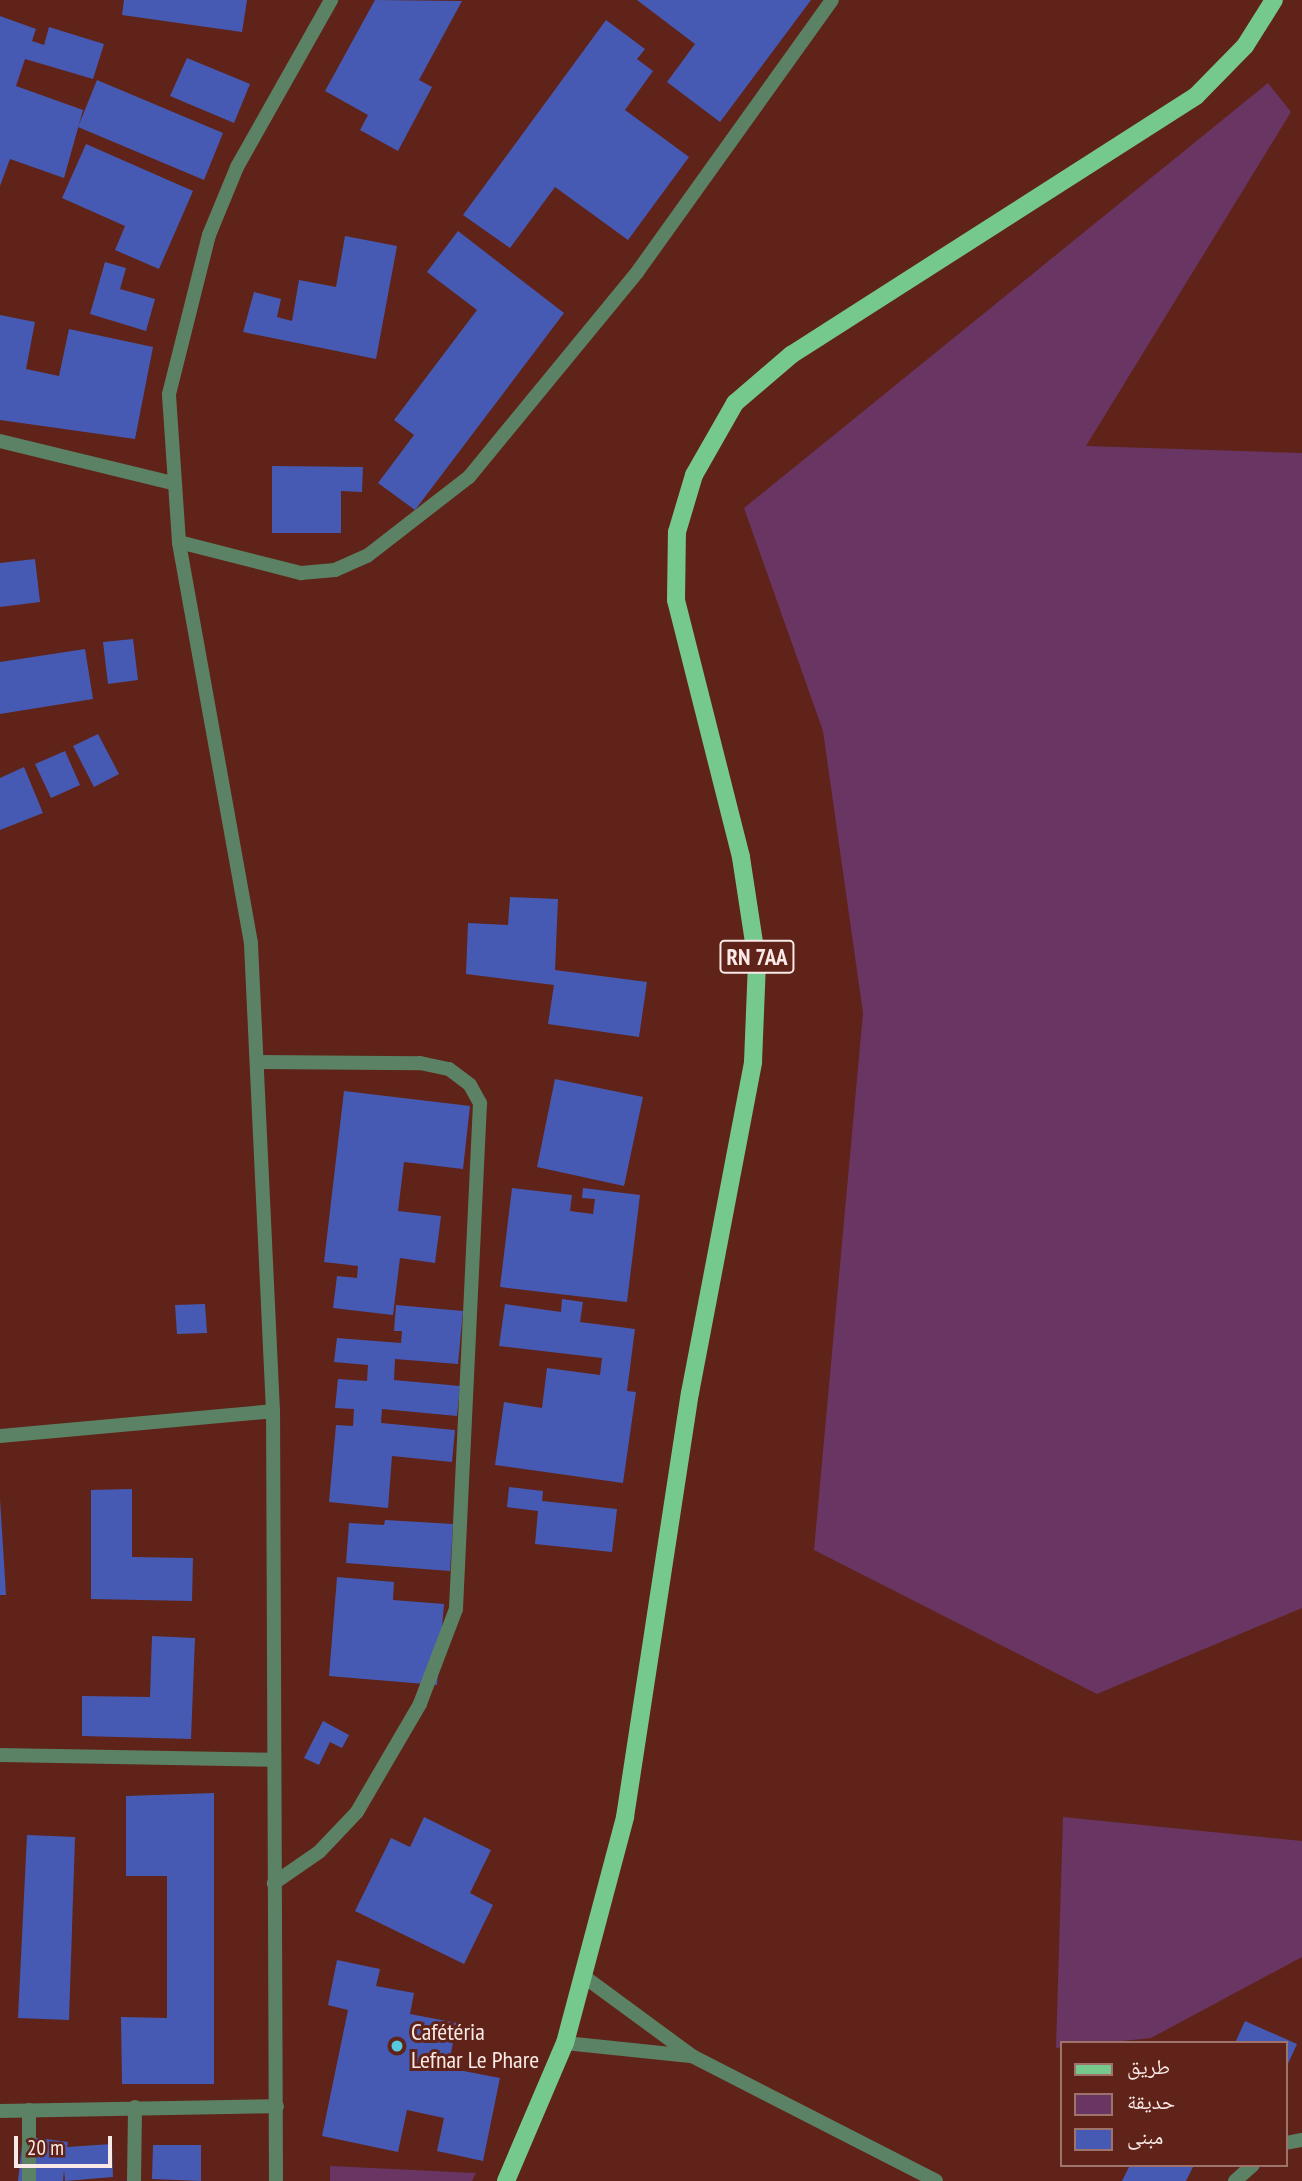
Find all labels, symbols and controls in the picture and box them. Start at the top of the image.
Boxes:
road number: RN 7AA [718,938,796,976]
place label: Cafétéria Lefnar Le Phare [411,2018,539,2074]
marker: Cafétéria Lefnar Le Phare [389,2038,405,2054]
legend [1060,2041,1288,2167]
text: طريق [1127,2053,1170,2080]
text: حديقة [1127,2088,1175,2115]
scale bar [18,2122,116,2166]
text: مبنى [1127,2123,1163,2150]
text: 20 m [27,2134,64,2161]

